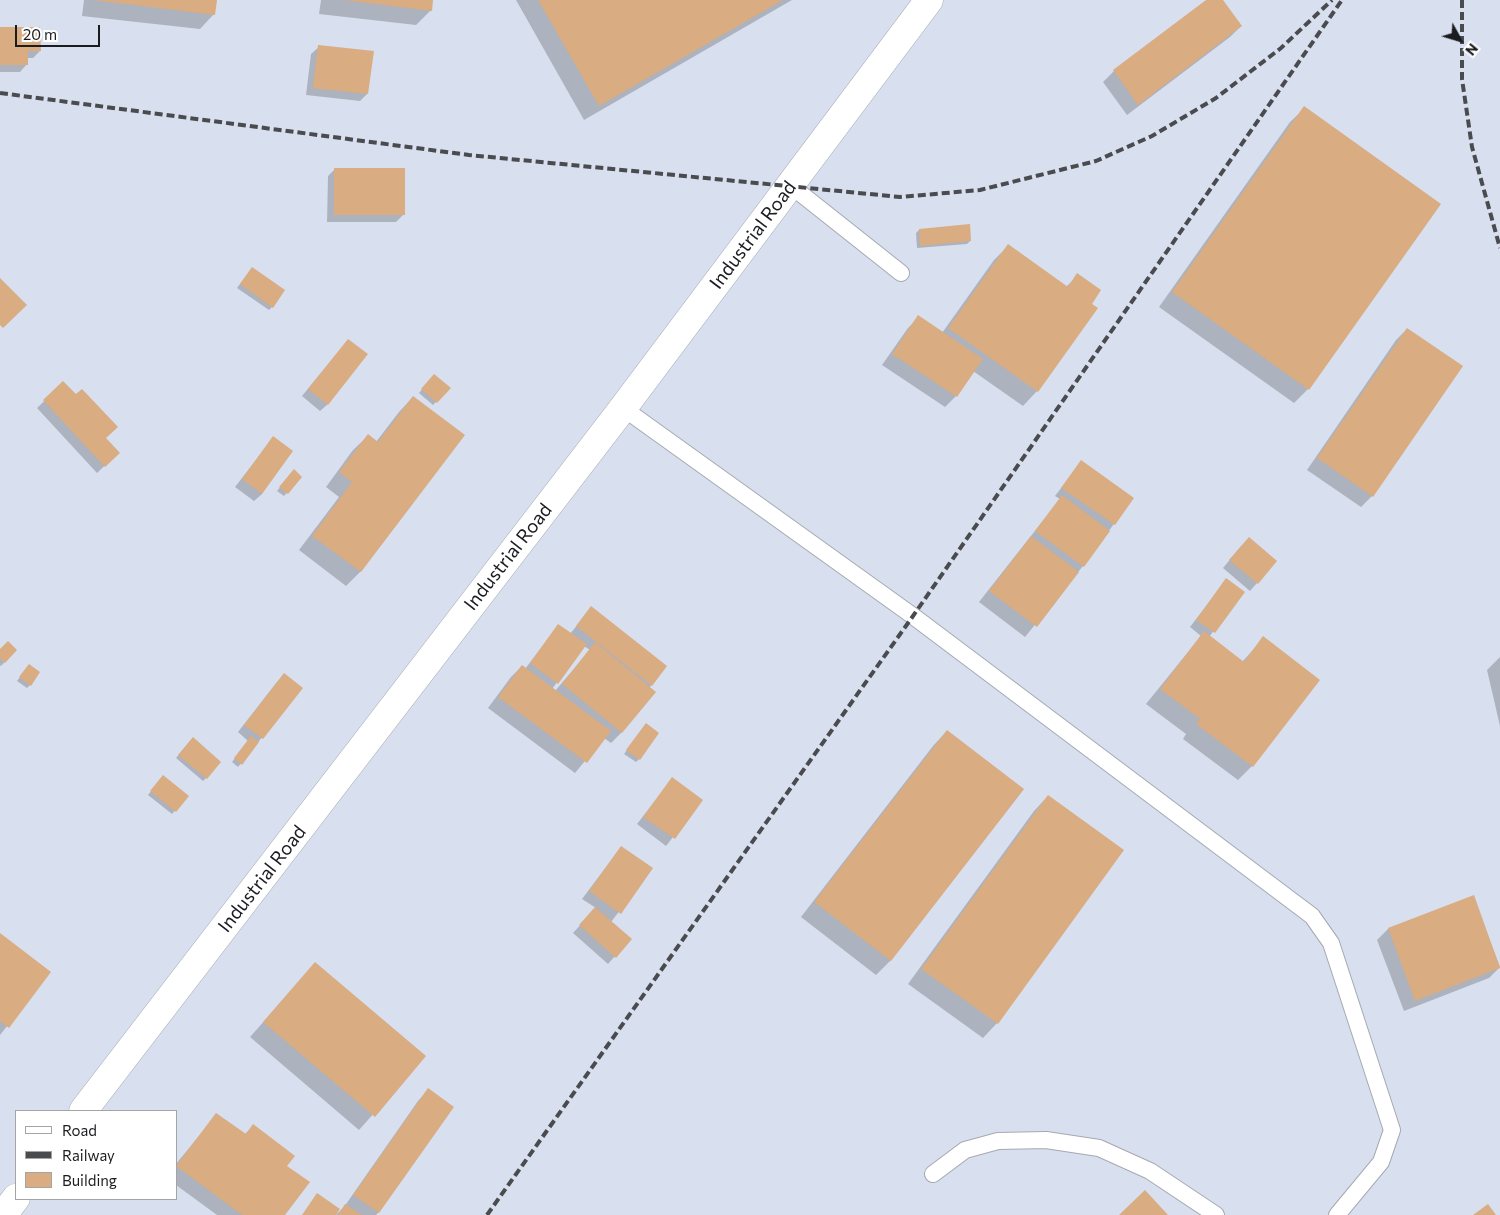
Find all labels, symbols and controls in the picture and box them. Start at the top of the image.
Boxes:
scale bar [18,15,102,47]
north arrow [1435,15,1485,65]
text: 20 m [23,25,57,43]
text: N [1462,40,1482,59]
street label: Industrial Road [705,176,801,294]
street label: Industrial Road [459,499,557,615]
street label: Industrial Road [213,821,311,937]
legend [15,1110,178,1200]
text: Road [62,1121,97,1139]
text: Railway [62,1146,115,1164]
text: Building [62,1171,117,1189]

